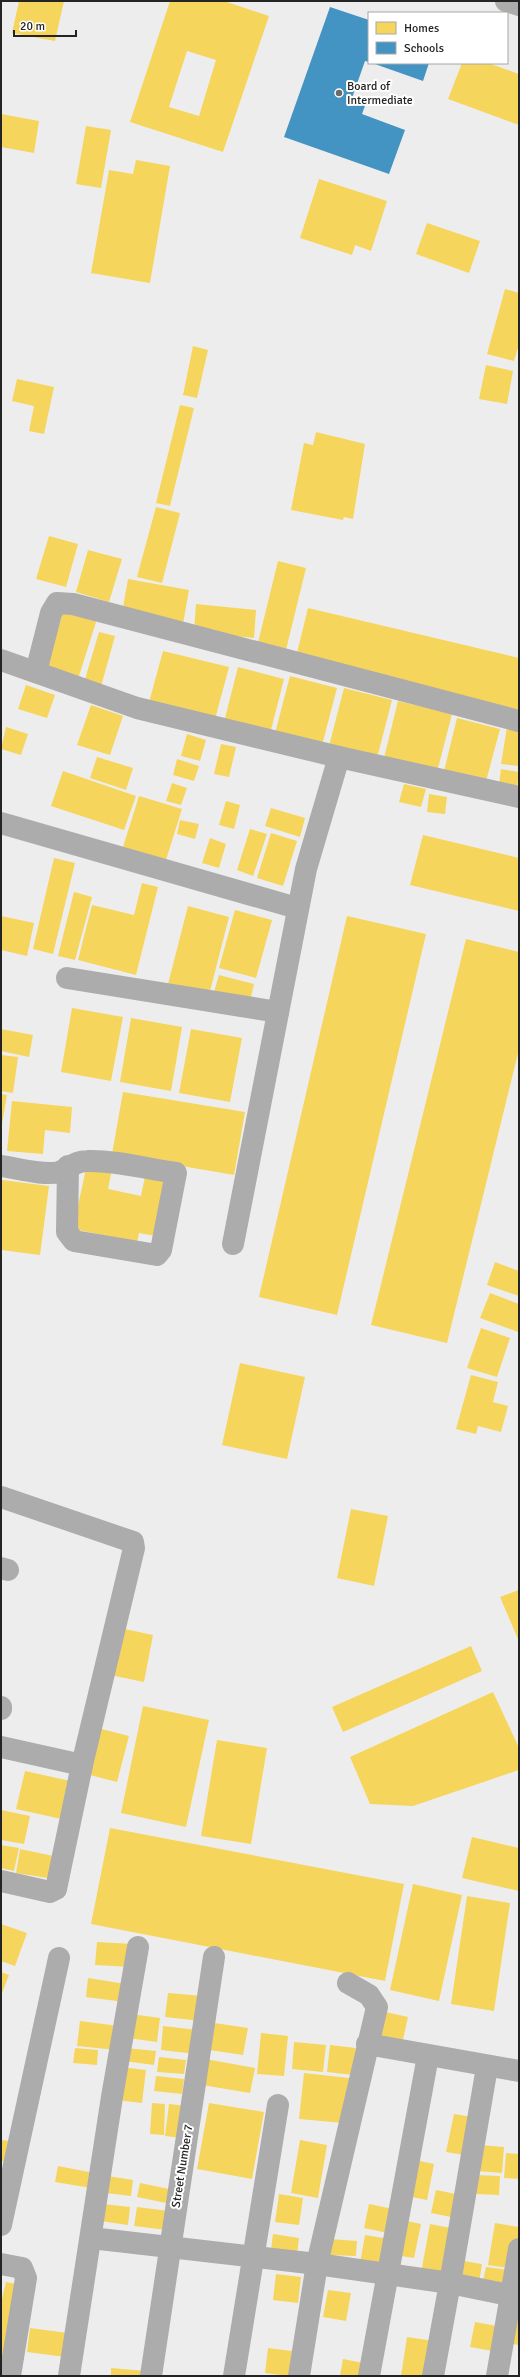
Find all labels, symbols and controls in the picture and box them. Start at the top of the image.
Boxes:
scale bar [14,12,76,38]
legend [368,12,508,64]
text: 20 m [20,19,45,34]
text: Homes [404,21,439,36]
text: Schools [404,41,444,56]
place label: Board of Intermediate [347,79,413,108]
marker: Board of Intermediate [334,88,344,98]
street label: Street Number 7 [169,2123,196,2209]

